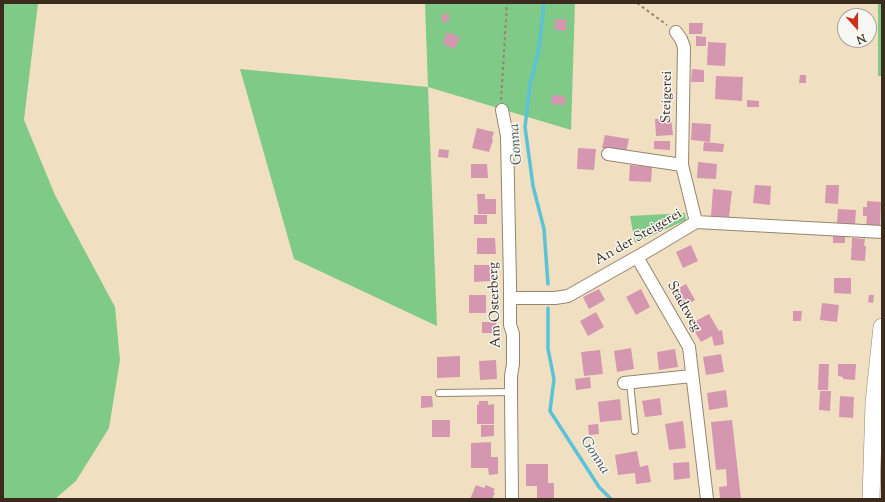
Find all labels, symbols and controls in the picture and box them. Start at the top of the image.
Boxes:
north arrow [837,8,877,48]
text: N [854,29,868,47]
street label: Steigerei [659,71,677,123]
water label: Gonna [506,123,528,165]
street label: An der Steigerei [592,206,686,270]
street label: Am Osterberg [486,262,506,348]
street label: Stadtweg [662,279,704,335]
water label: Gonna [575,434,613,478]

